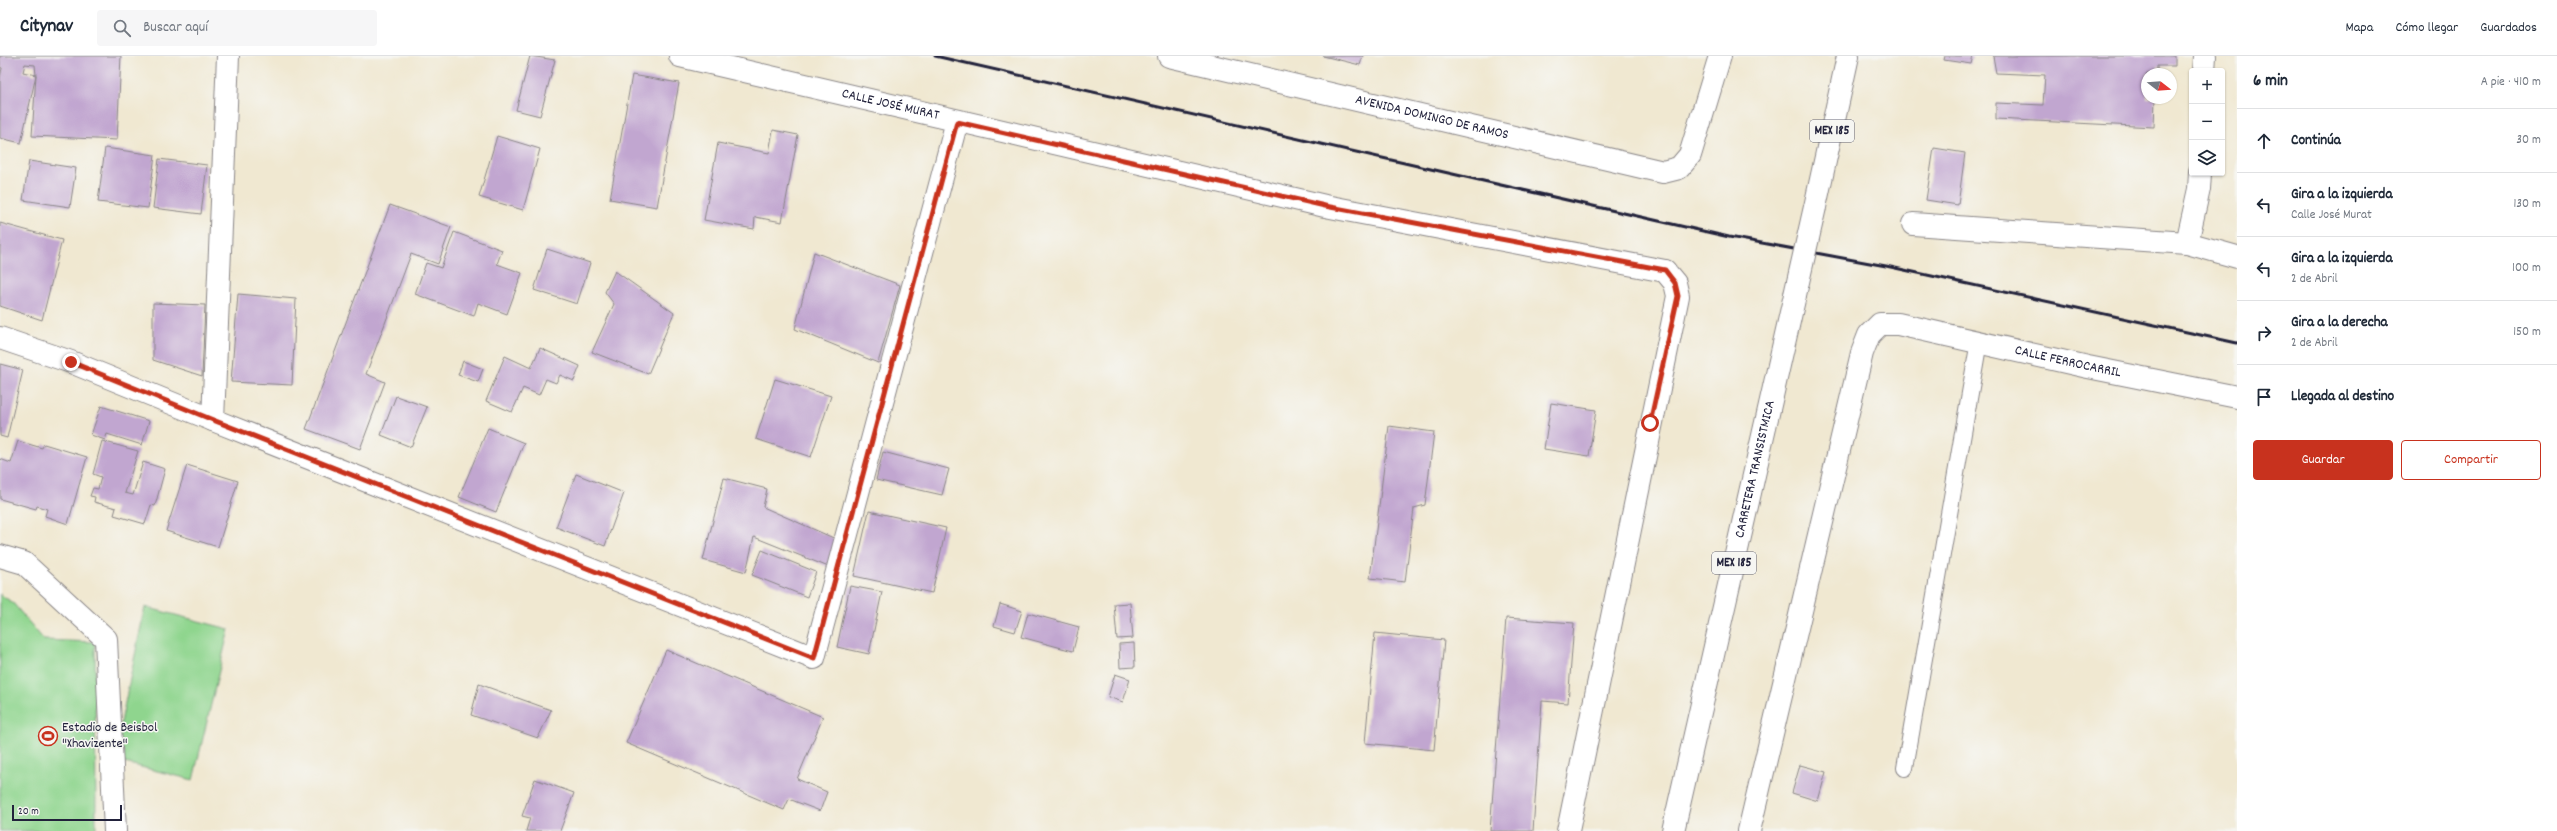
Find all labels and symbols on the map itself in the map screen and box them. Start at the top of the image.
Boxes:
north arrow [2141,68,2177,104]
street label: CALLE JOSÉ MURAT [840,84,942,126]
street label: AVENIDA DOMINGO DE RAMOS [1353,90,1511,145]
road number: MEX 185 [1810,120,1854,142]
street label: CALLE FERROCARRIL [2013,341,2123,383]
route end [62,353,80,371]
street label: CARRETERA TRANSISTMICA [1730,398,1781,540]
route start [1641,414,1659,432]
road number: MEX 185 [1712,552,1756,574]
place label: Estadio de Beisbol "Xhavizente" [62,718,158,754]
sports icon: Estadio de Beisbol "Xhavizente" [37,725,59,747]
scale bar [12,803,122,822]

